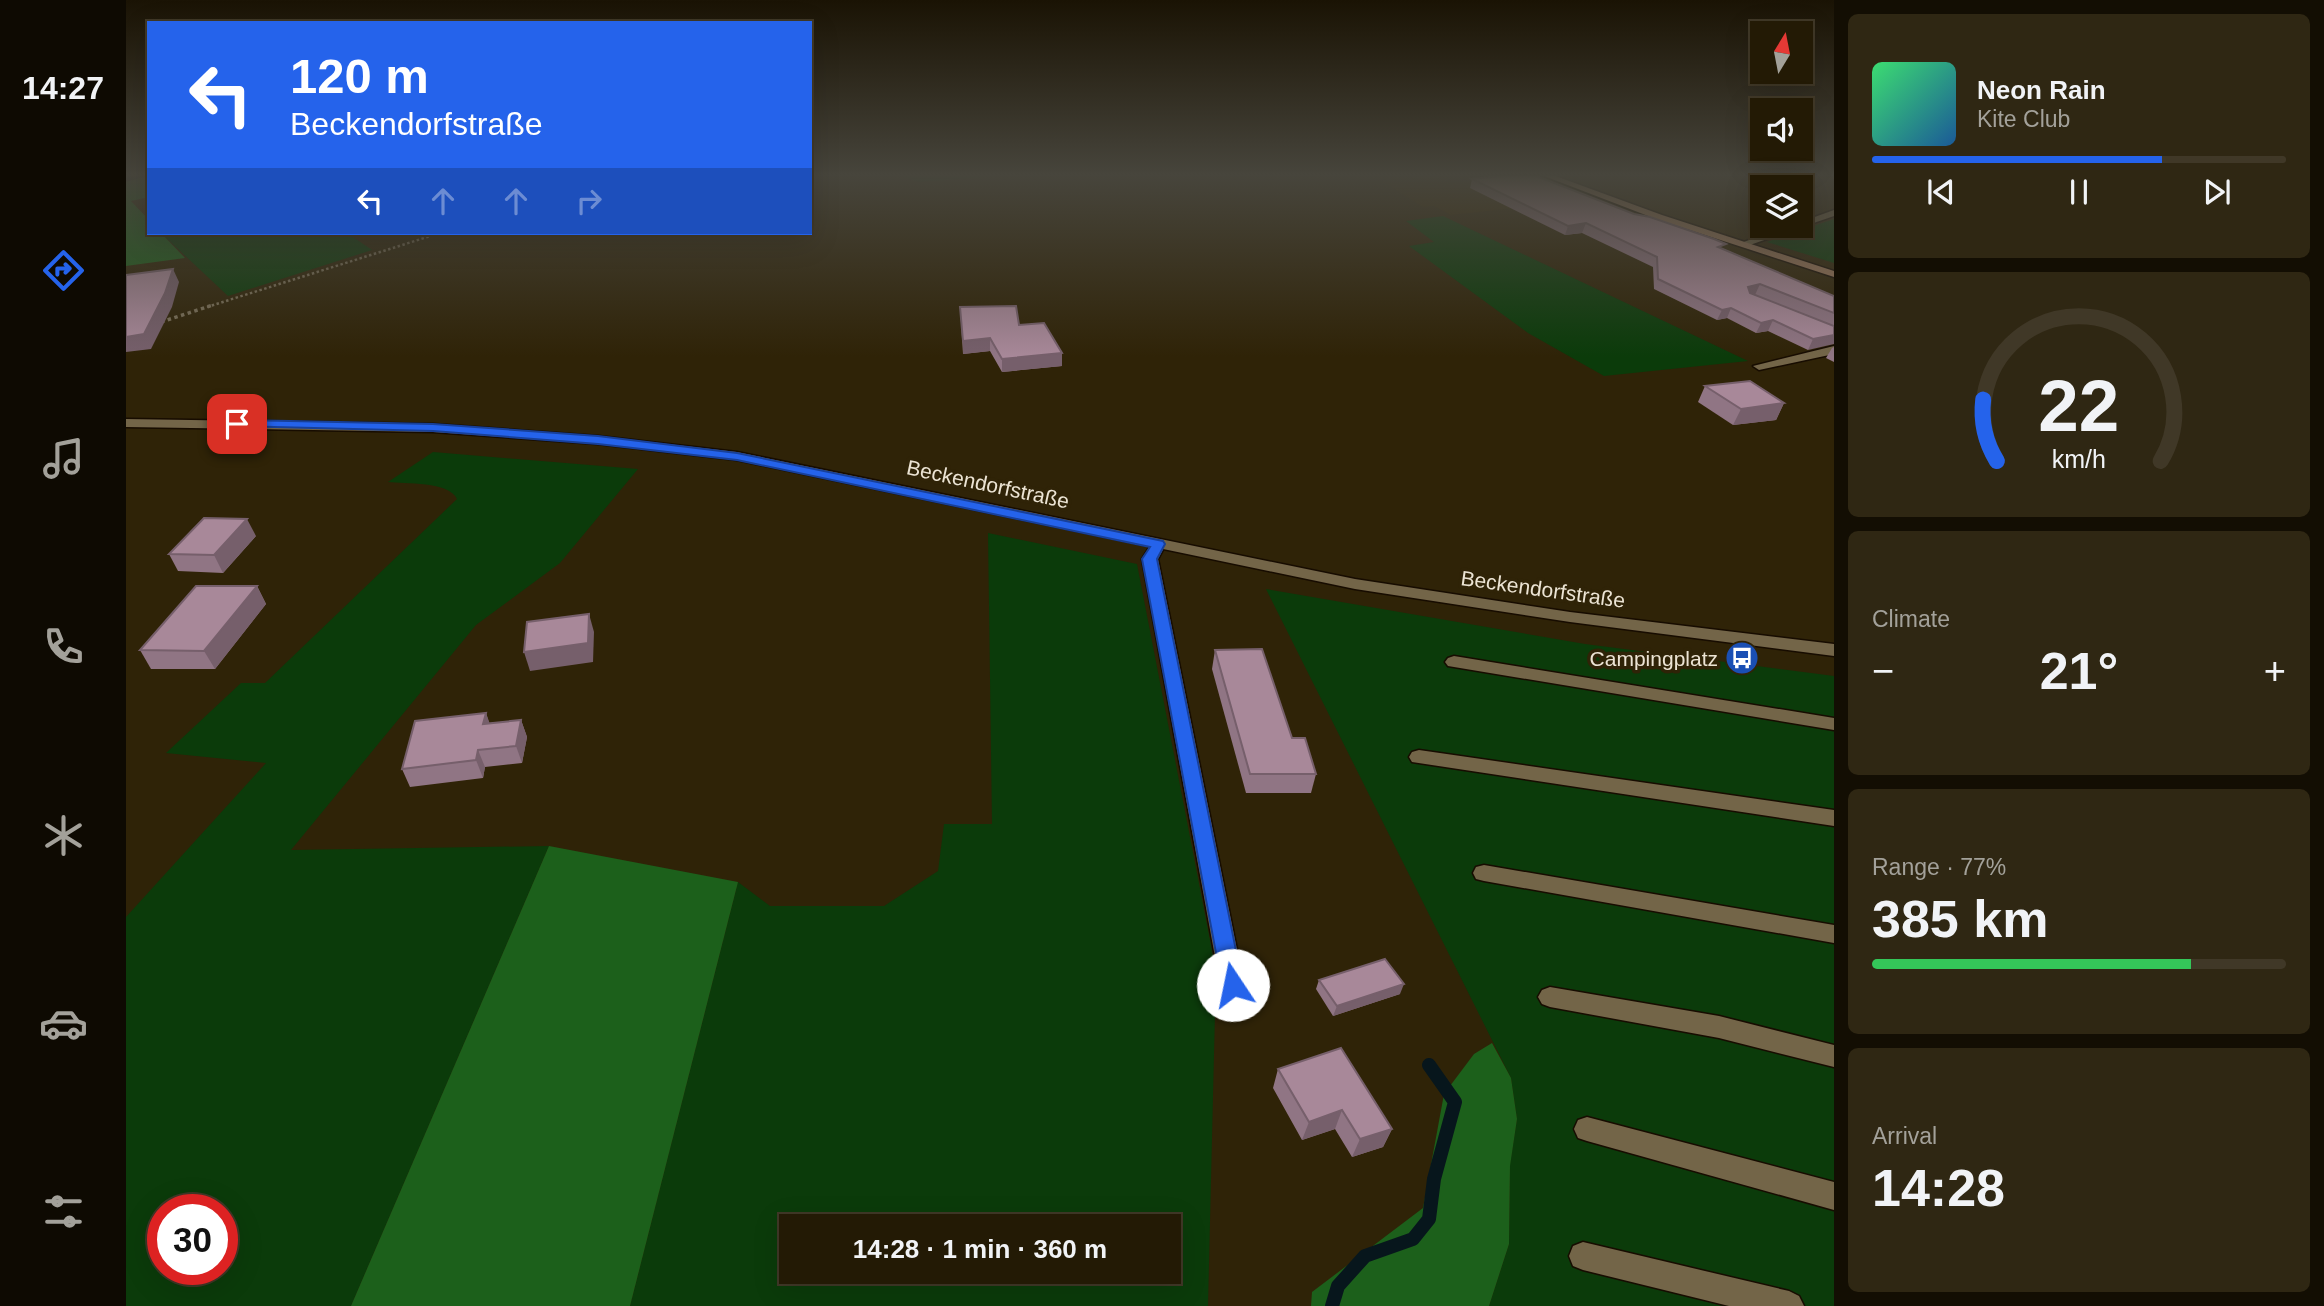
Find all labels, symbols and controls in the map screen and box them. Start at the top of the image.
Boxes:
north arrow [1750,21,1813,84]
map controls [1750,21,1813,238]
icon: left [175,49,266,140]
text: 120 m [290,49,429,103]
text: 14:27 [22,70,104,106]
text: Neon Rain [1977,75,2106,105]
button: sound [1750,98,1813,161]
text: Beckendorfstraße [290,106,543,142]
text: Kite Club [1977,106,2070,132]
icon: previous [1922,173,1960,211]
icon: pause [2060,173,2098,211]
icon: next [2198,173,2236,211]
button: layers [1750,175,1813,238]
icon: left [351,182,389,220]
icon: ahead [424,182,462,220]
icon: ahead [497,182,535,220]
icon: right [570,182,608,220]
icon: directions [39,246,88,295]
text: 22 [2039,365,2119,446]
pin [207,394,267,454]
icon: arrive [218,405,256,443]
icon: music [39,434,88,483]
text: km/h [2052,444,2106,472]
street label: Beckendorfstraße [905,456,1071,512]
street label: Beckendorfstraße [1459,566,1627,612]
text: Climate [1872,606,1950,632]
icon: phone [39,622,88,671]
bus stop icon: Campingplatz [1723,639,1761,677]
text: 21° [2040,642,2118,700]
place label: Campingplatz [1590,647,1718,670]
text: − [1872,650,1894,692]
text: + [2264,650,2286,692]
icon: climate [39,811,88,860]
text: Range · 77% [1872,854,2006,880]
text: 385 km [1872,890,2048,948]
position arrow [1196,948,1270,1022]
icon: car [39,999,88,1048]
text: Arrival [1872,1123,1937,1149]
text: 14:28 [1872,1159,2005,1217]
icon: filters [39,1187,88,1236]
speed limit sign: 30 [147,1194,238,1285]
text: 14:28 · 1 min · 360 m [853,1234,1107,1264]

